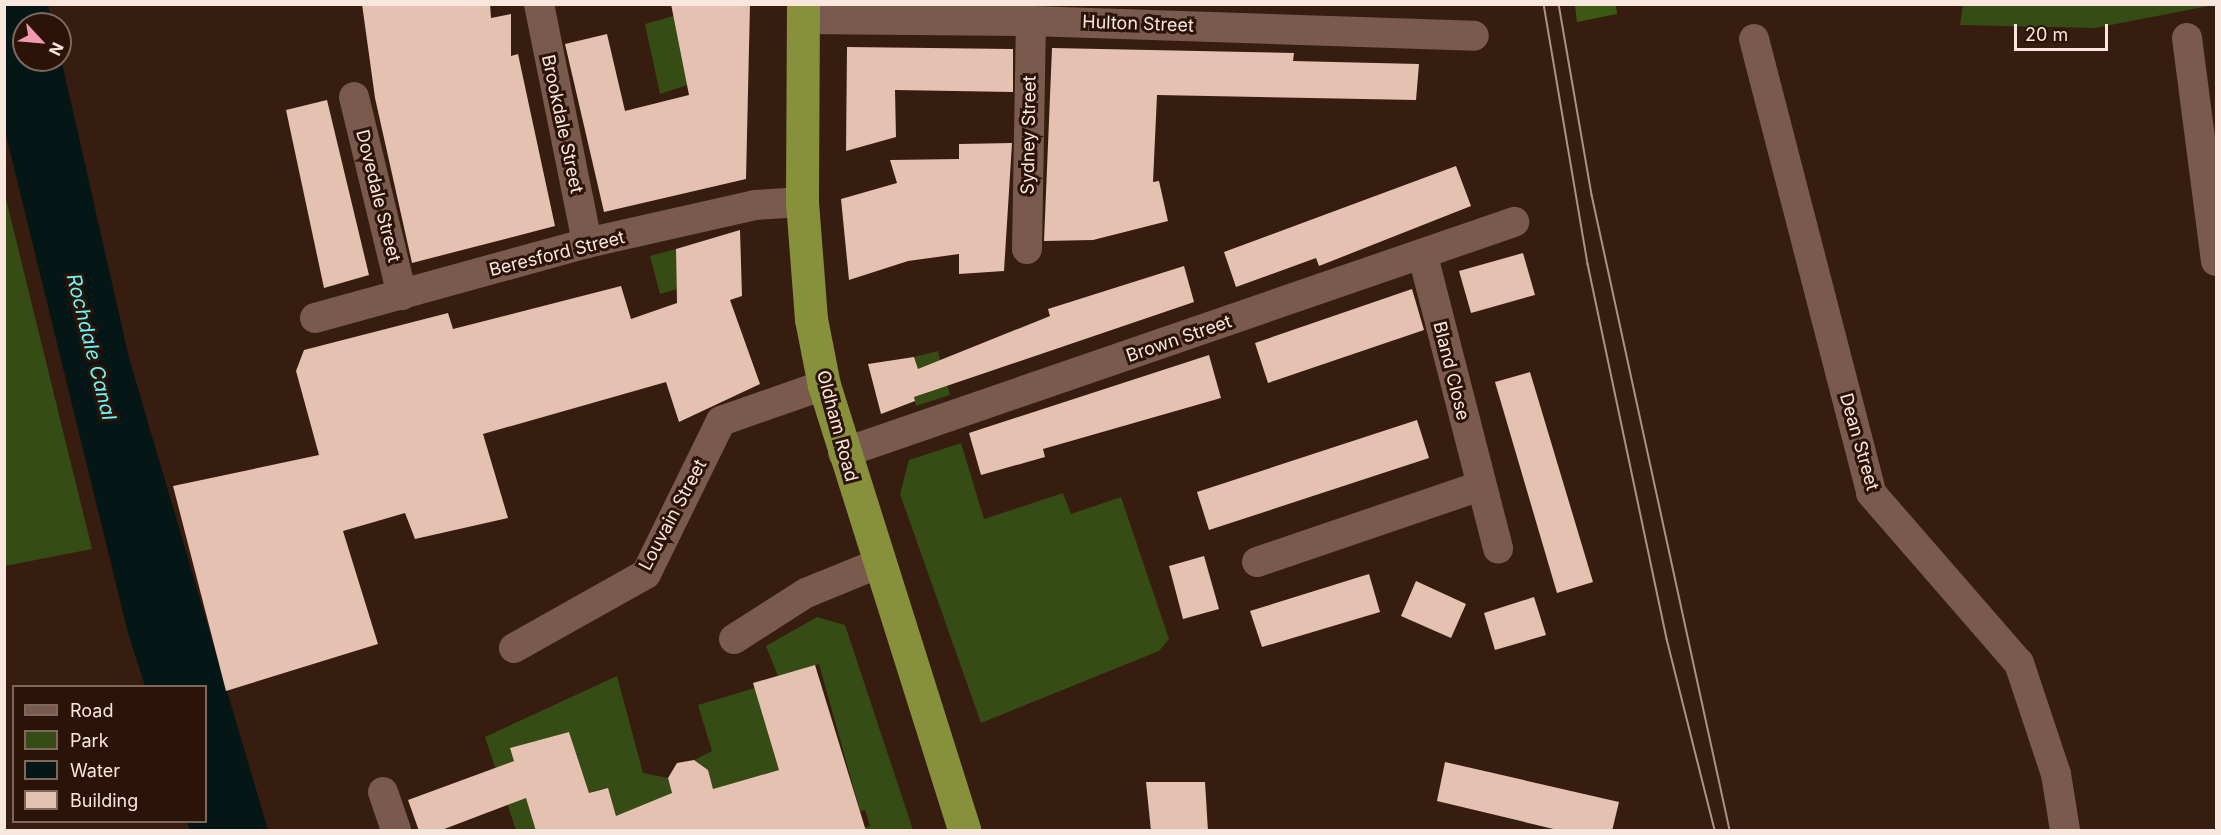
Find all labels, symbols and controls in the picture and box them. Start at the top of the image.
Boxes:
street label: Hulton Street [1082,11,1194,37]
north arrow [12,12,72,72]
scale bar [2017,12,2112,50]
text: 20 m [2025,24,2068,45]
text: N [45,39,68,59]
street label: Brookdale Street [537,53,587,195]
street label: Sydney Street [1017,75,1041,195]
street label: Dovedale Street [351,128,405,264]
street label: Beresford Street [487,227,627,281]
water label: Rochdale Canal [61,271,121,423]
street label: Brown Street [1124,311,1234,367]
street label: Bland Close [1428,319,1474,423]
street label: Oldham Road [812,368,862,484]
street label: Dean Street [1835,391,1883,493]
street label: Louvain Street [635,456,711,574]
legend [12,685,207,823]
text: Road [70,700,113,721]
text: Park [70,730,109,751]
text: Water [70,760,120,781]
text: Building [70,790,138,811]

